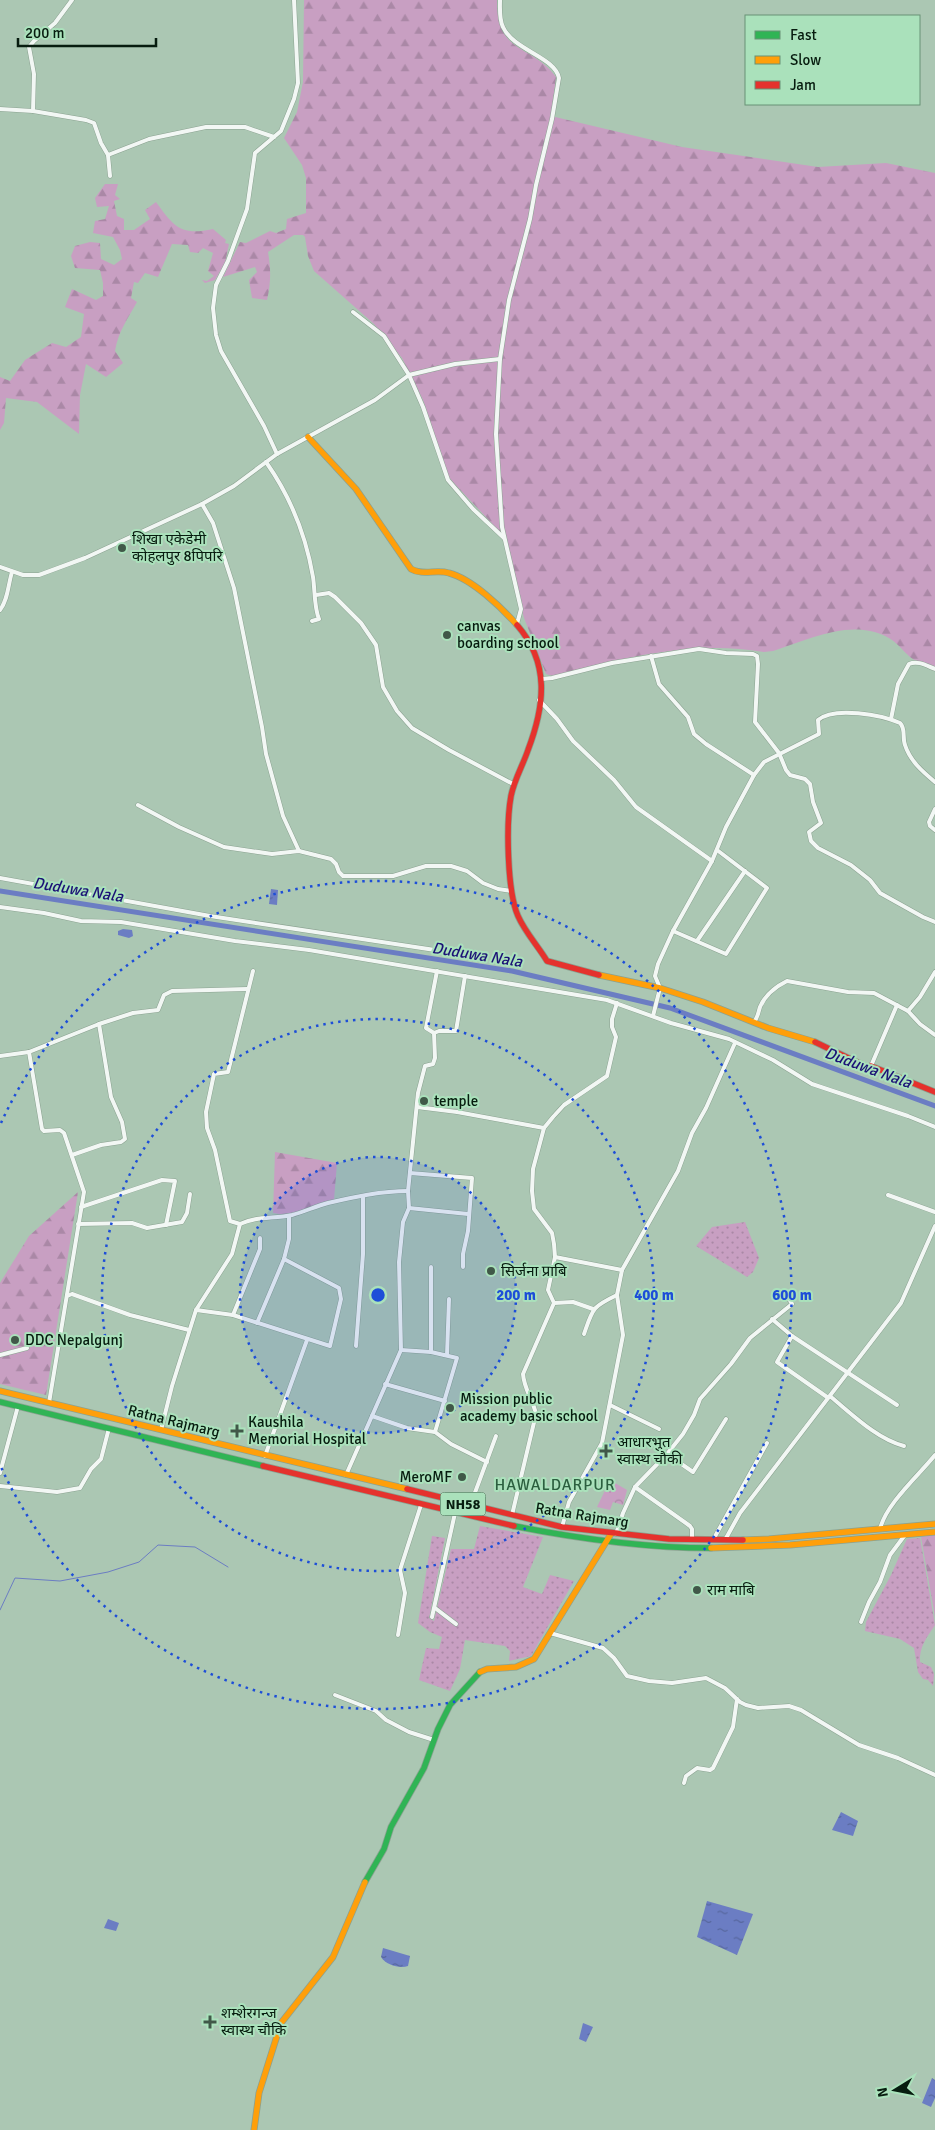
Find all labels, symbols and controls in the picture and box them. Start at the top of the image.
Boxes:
scale bar [18,15,155,47]
legend [745,15,920,105]
text: 200 m [25,24,65,42]
text: Fast [790,26,817,44]
text: Slow [790,51,821,69]
text: Jam [790,76,816,94]
place label: शिखा एकेडेमी कोहलपुर 8पिपरि [132,530,223,566]
marker: शिखा एकेडेमी कोहलपुर 8पिपरि [116,542,128,554]
place label: canvas boarding school [457,617,559,652]
marker: canvas boarding school [441,629,453,641]
water label: Duduwa Nala [31,873,125,907]
water label: Duduwa Nala [430,938,524,972]
water label: Duduwa Nala [822,1043,915,1093]
place label: temple [434,1092,478,1110]
marker: temple [418,1095,430,1107]
place label: सिर्जना प्राबि [501,1262,567,1280]
marker: सिर्जना प्राबि [485,1265,497,1277]
centre of rings [369,1286,387,1304]
text: 200 m [496,1286,536,1304]
text: 400 m [634,1286,674,1304]
text: 600 m [772,1286,812,1304]
place label: DDC Nepalgunj [25,1331,123,1349]
marker: DDC Nepalgunj [9,1334,21,1346]
place label: Mission public academy basic school [460,1390,598,1425]
street label: Ratna Rajmarg [126,1401,222,1441]
marker: Mission public academy basic school [444,1402,456,1414]
place label: Kaushila Memorial Hospital [248,1413,366,1448]
marker: Kaushila Memorial Hospital [230,1424,244,1438]
place label: आधारभुत स्वास्थ चौकी [617,1433,683,1468]
marker: आधारभुत स्वास्थ चौकी [599,1444,613,1458]
place label: MeroMF [399,1468,452,1486]
marker: MeroMF [456,1471,468,1483]
district label: HAWALDARPUR [494,1475,616,1495]
road number: NH58 [440,1492,486,1516]
street label: Ratna Rajmarg [534,1499,630,1531]
place label: राम माबि [707,1581,755,1599]
marker: राम माबि [691,1584,703,1596]
place label: शम्शेरगन्ज स्वास्थ चौकि [221,2004,287,2039]
marker: शम्शेरगन्ज स्वास्थ चौकि [203,2015,217,2029]
north arrow [870,2065,920,2115]
text: N [873,2086,892,2098]

